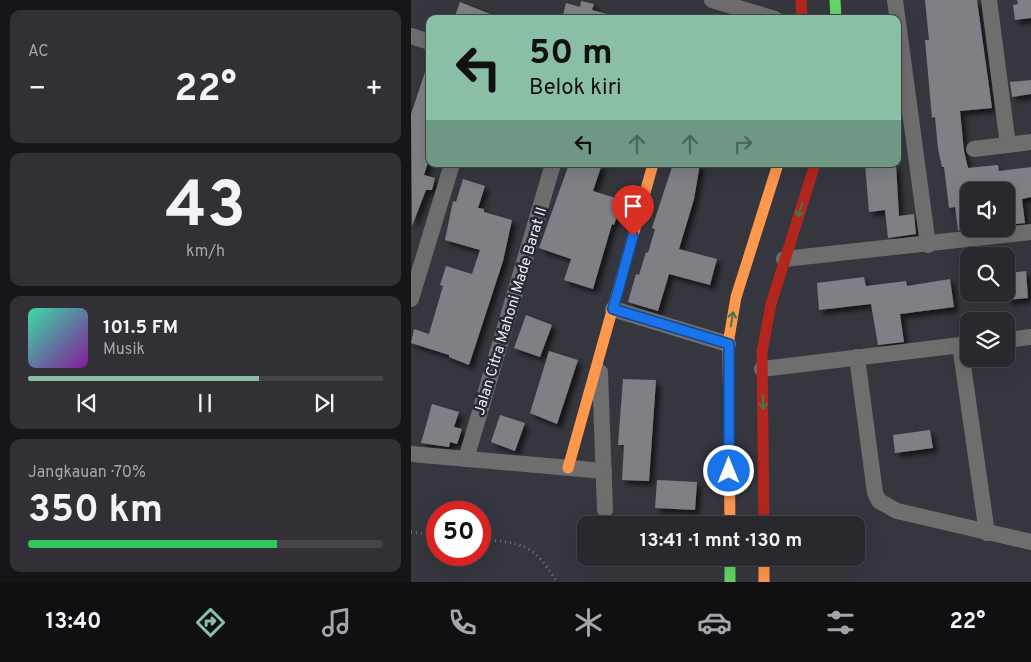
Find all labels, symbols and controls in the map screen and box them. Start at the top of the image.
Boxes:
text: 50 m [529,32,613,76]
icon: left [446,35,511,100]
text: AC [28,42,49,62]
text: 22° [174,66,237,115]
text: − [28,72,46,108]
text: + [365,72,383,108]
text: Belok kiri [529,75,622,102]
icon: left [570,130,598,158]
icon: ahead [623,130,651,158]
icon: ahead [676,130,704,158]
icon: right [729,130,757,158]
text: 43 [165,168,246,250]
map controls [960,182,1015,367]
button: sound [960,182,1015,237]
pin [612,185,654,236]
icon: arrive [619,192,647,220]
one-way arrow [795,202,804,217]
street label: Jalan Citra Mahoni Made Barat II [471,205,552,418]
text: km/h [186,242,225,262]
button: search [960,247,1015,302]
one-way arrow [728,311,738,327]
button: layers [960,312,1015,367]
text: 101.5 FM [103,316,178,340]
text: Musik [103,340,145,360]
icon: previous [73,389,101,417]
icon: pause [191,389,219,417]
icon: next [310,389,338,417]
one-way arrow [758,394,768,410]
position arrow [702,444,754,496]
text: Jangkauan · 70% [28,463,146,483]
text: 350 km [28,487,163,536]
speed limit sign: 50 [426,501,491,566]
text: 13:41 · 1 mnt · 130 m [640,529,802,553]
icon: directions [193,605,228,640]
icon: music [319,605,354,640]
icon: phone [445,605,480,640]
icon: climate [571,605,606,640]
icon: car [697,605,732,640]
icon: filters [823,605,858,640]
text: 13:40 [46,609,102,636]
text: 22° [949,609,985,636]

